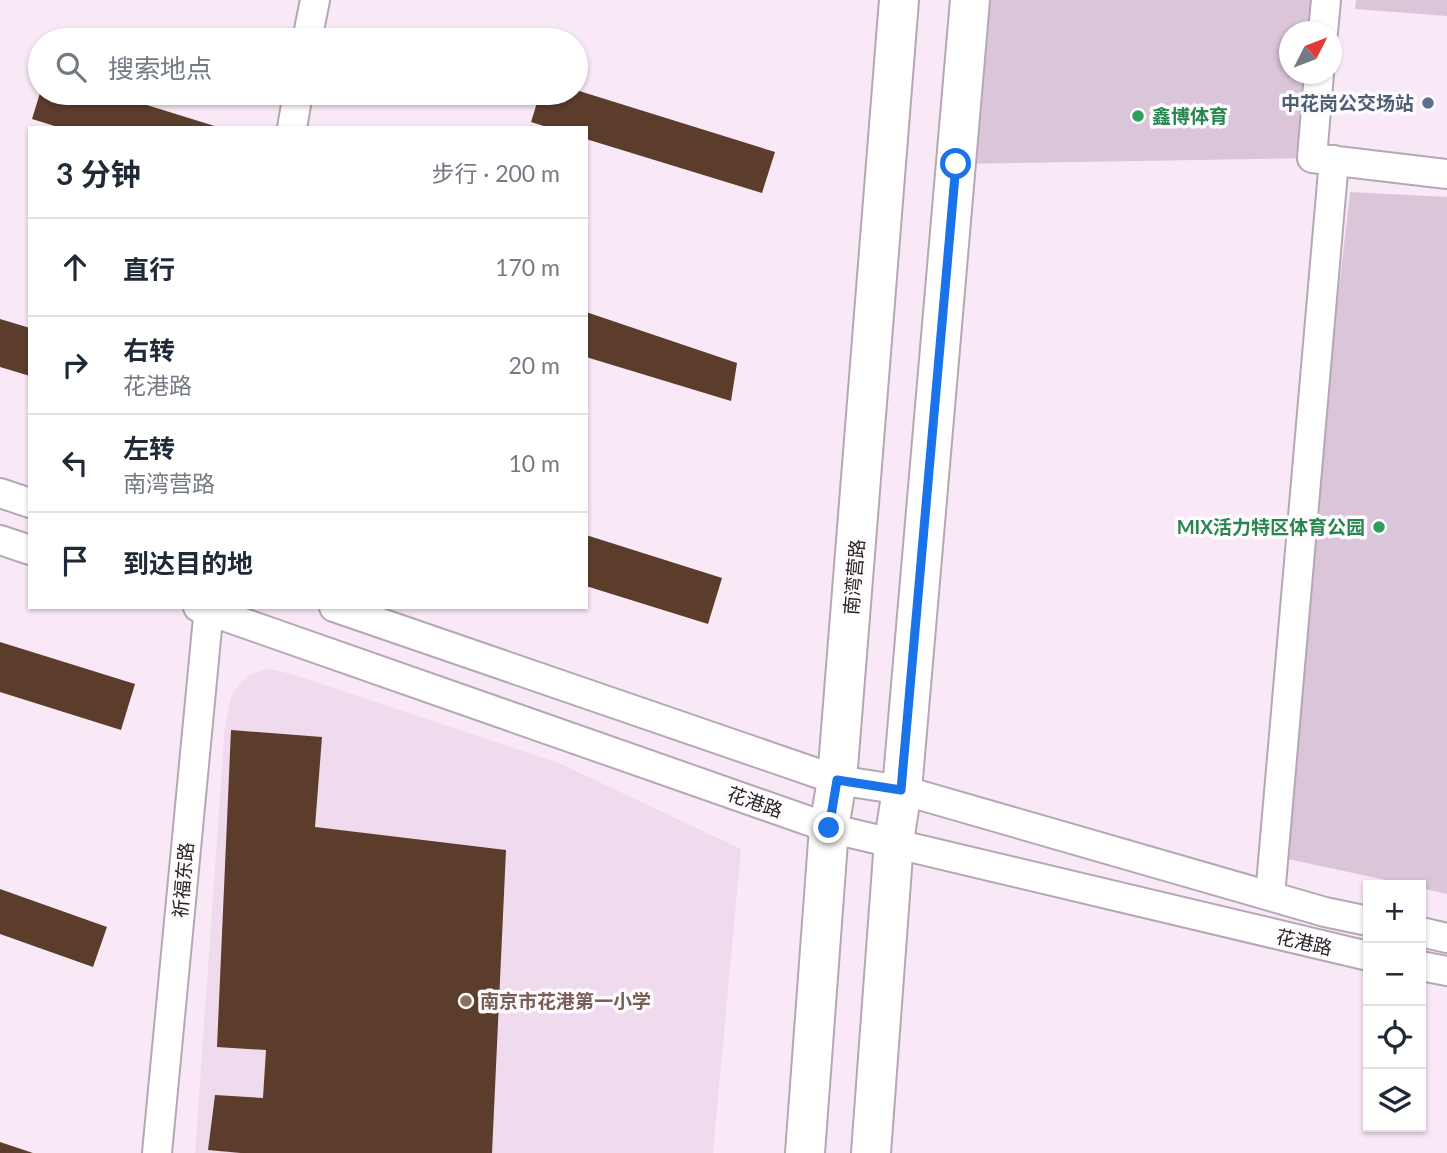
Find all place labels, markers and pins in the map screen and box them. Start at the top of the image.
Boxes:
place label: 中花岗公交场站 [1281,91,1414,114]
marker: 中花岗公交场站 [1420,95,1436,111]
place label: 鑫博体育 [1152,104,1228,127]
marker: 鑫博体育 [1130,108,1146,124]
place label: MIX活力特区体育公园 [1177,515,1365,538]
marker: MIX活力特区体育公园 [1371,519,1387,535]
place label: 南京市花港第一小学 [480,989,651,1012]
marker: 南京市花港第一小学 [458,993,474,1009]

